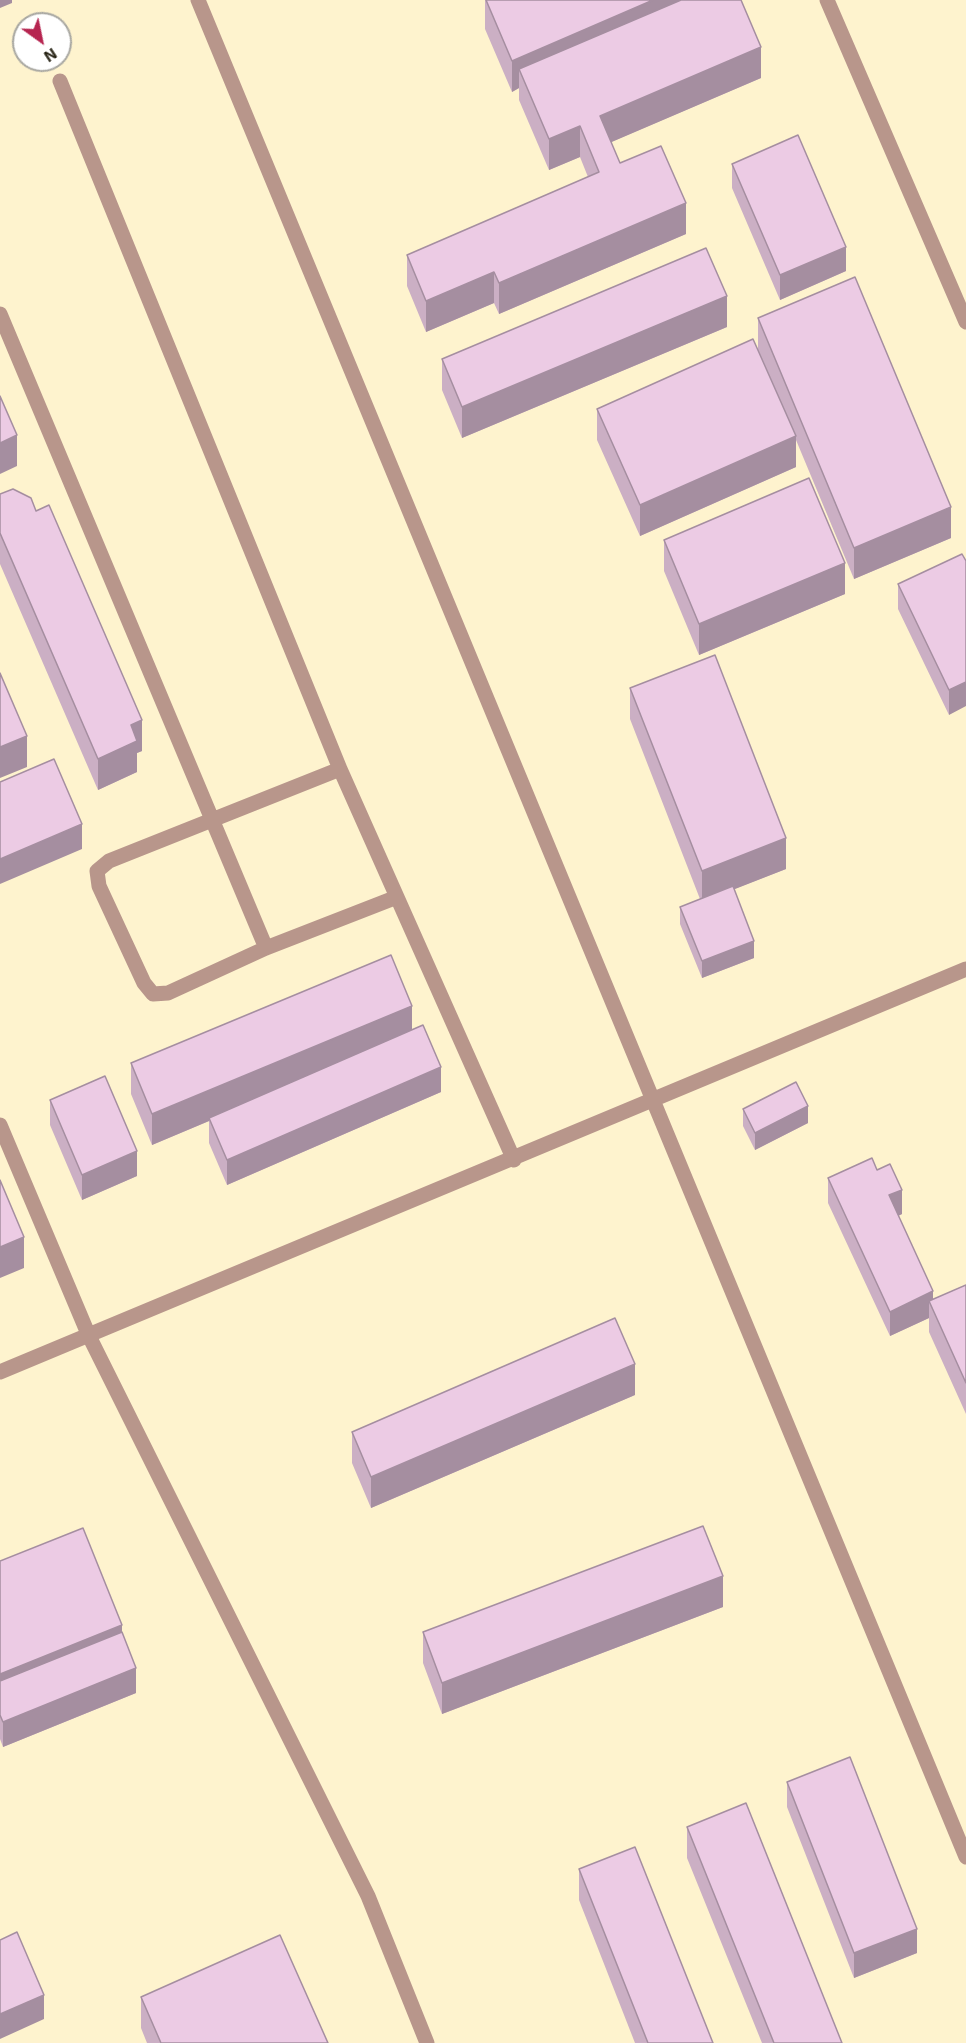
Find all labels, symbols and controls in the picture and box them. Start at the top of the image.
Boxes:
north arrow [12,12,72,72]
text: N [41,45,61,67]

